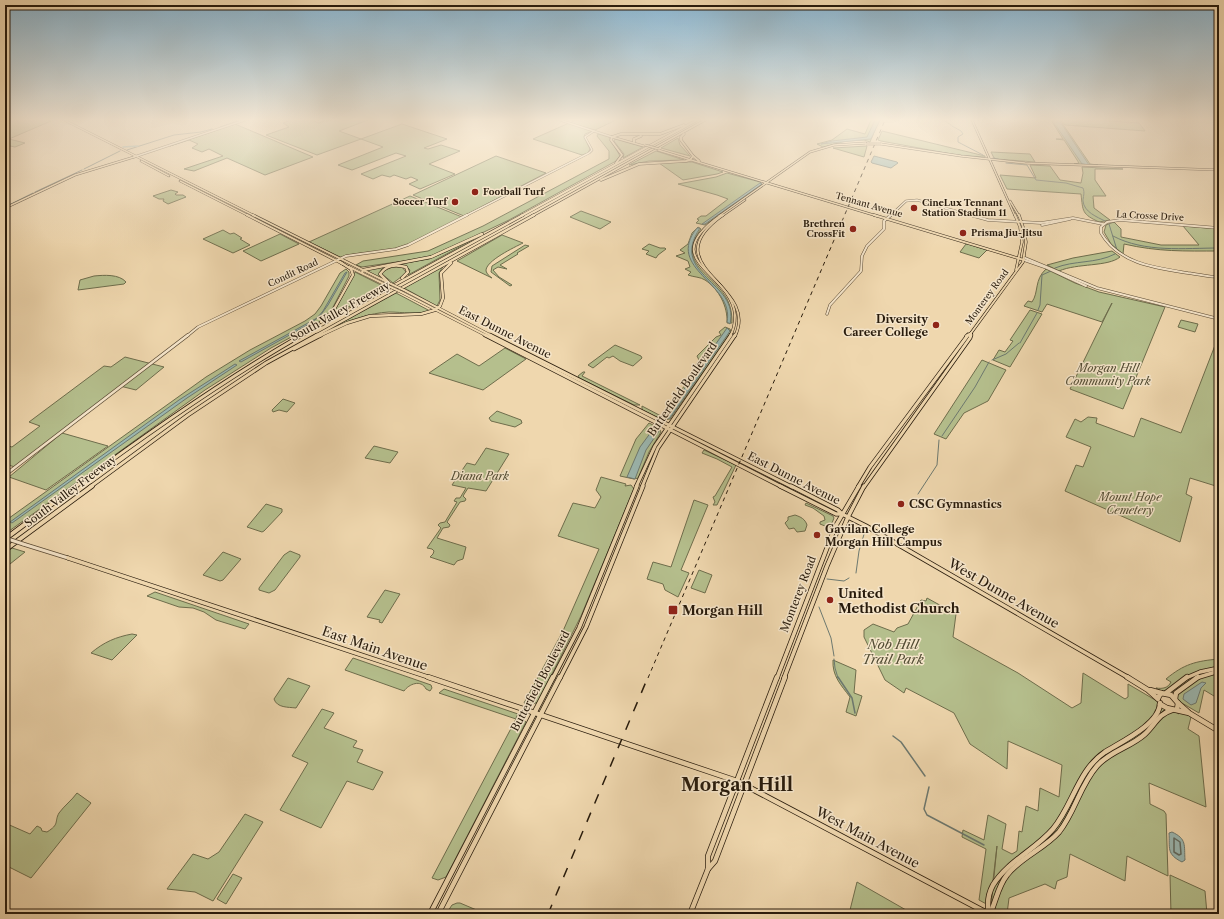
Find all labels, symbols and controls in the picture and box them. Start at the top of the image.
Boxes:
place label: Football Turf [483,186,545,197]
marker: Football Turf [470,187,480,197]
street label: Tennant Avenue [834,190,904,219]
place label: Soccer Turf [393,196,448,207]
marker: Soccer Turf [450,197,460,207]
place label: CineLux Tennant Station Stadium 11 [922,197,1007,218]
marker: CineLux Tennant Station Stadium 11 [909,203,919,213]
street label: La Crosse Drive [1116,208,1184,223]
place label: Brethren CrossFit [803,218,845,239]
marker: Brethren CrossFit [848,224,858,234]
place label: Prisma Jiu-Jitsu [971,227,1043,238]
marker: Prisma Jiu-Jitsu [958,228,968,238]
street label: Condit Road [266,256,320,289]
street label: Monterey Road [963,266,1011,327]
street label: South Valley Freeway [288,277,393,344]
street label: East Dunne Avenue [456,303,554,361]
place label: Diversity Career College [843,312,928,339]
marker: Diversity Career College [931,320,941,330]
street label: Butterfield Boulevard [644,339,720,439]
park label: Morgan Hill Community Park [1065,361,1151,388]
street label: East Dunne Avenue [745,449,843,507]
street label: South Valley Freeway [21,451,119,530]
park label: Diana Park [450,469,509,483]
park label: Mount Hope Cemetery [1096,490,1162,517]
place label: CSC Gymnastics [909,497,1002,511]
marker: CSC Gymnastics [896,499,906,509]
place label: Gavilan College Morgan Hill Campus [825,522,942,549]
marker: Gavilan College Morgan Hill Campus [812,530,822,540]
street label: Monterey Road [777,553,819,634]
street label: West Dunne Avenue [945,554,1062,631]
place label: United Methodist Church [838,585,960,616]
marker: United Methodist Church [825,595,835,605]
place label: Morgan Hill [682,602,763,618]
marker: Morgan Hill [667,604,679,616]
street label: East Main Avenue [320,622,430,674]
street label: Butterfield Boulevard [508,628,573,734]
park label: Nob Hill Trail Park [862,636,924,667]
district label: Morgan Hill [681,774,793,796]
street label: West Main Avenue [813,802,923,871]

